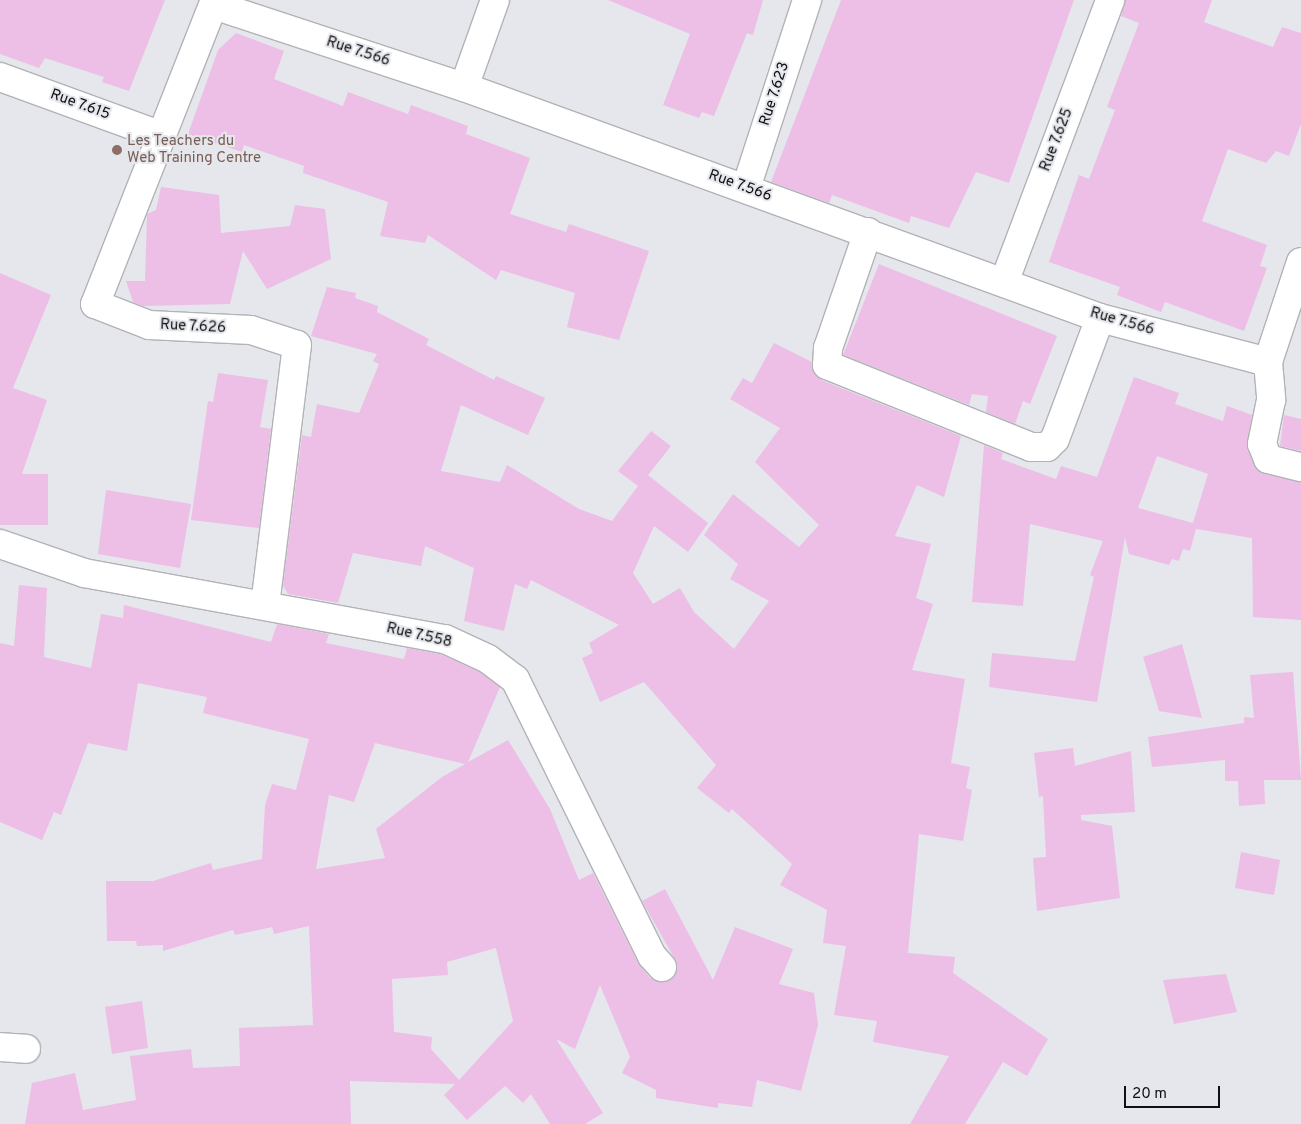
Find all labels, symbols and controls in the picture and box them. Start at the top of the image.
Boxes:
street label: Rue 7.566 [324,33,392,71]
street label: Rue 7.623 [756,60,794,128]
street label: Rue 7.615 [47,86,113,124]
street label: Rue 7.625 [1037,106,1077,174]
place label: Les Teachers du Web Training Centre [127,132,262,167]
marker: Les Teachers du Web Training Centre [111,144,123,156]
street label: Rue 7.566 [706,166,774,206]
street label: Rue 7.566 [1087,304,1157,340]
street label: Rue 7.626 [159,316,227,338]
street label: Rue 7.558 [384,620,454,652]
scale bar [1126,1076,1222,1108]
text: 20 m [1132,1085,1167,1104]

